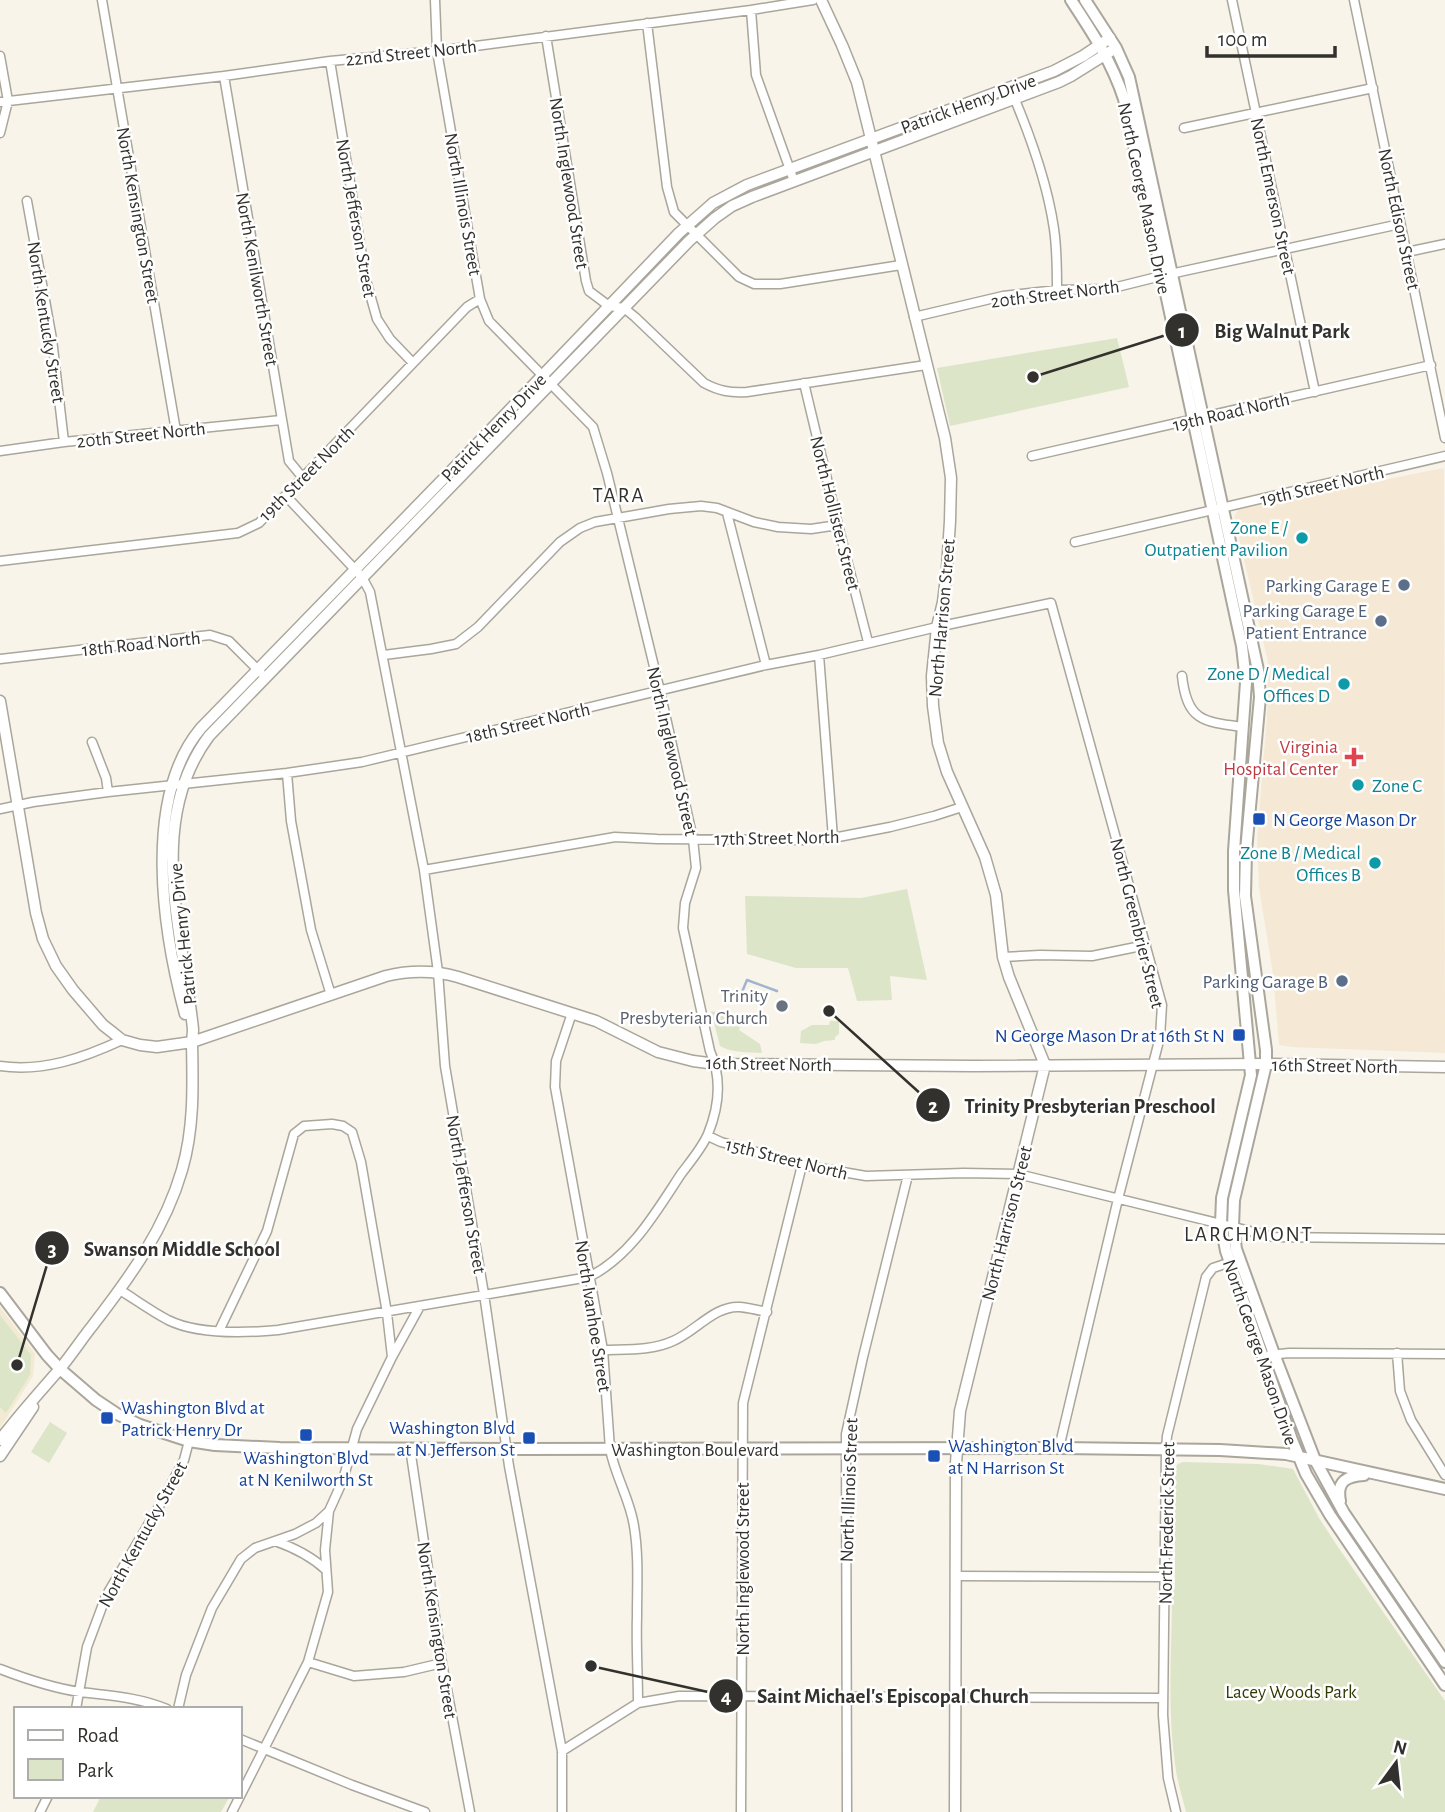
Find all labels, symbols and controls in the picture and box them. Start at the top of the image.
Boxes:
scale bar [1207,14,1335,58]
text: 100 m [1218,29,1268,50]
street label: 22nd Street North [345,37,478,70]
street label: Patrick Henry Drive [898,71,1039,138]
street label: North Inglewood Street [546,96,591,270]
street label: North George Mason Drive [1114,101,1173,296]
street label: North Emerson Street [1247,116,1298,276]
street label: North Kensington Street [113,126,162,305]
street label: North Illinois Street [441,131,484,277]
street label: North Jefferson Street [332,137,379,299]
street label: North Edison Street [1374,147,1423,292]
street label: North Kenilworth Street [232,191,281,368]
street label: North Kentucky Street [23,240,68,404]
street label: 20th Street North [990,277,1121,312]
callout: Big Walnut Park [1165,309,1364,351]
text: 1 [1178,321,1186,342]
text: Big Walnut Park [1214,321,1350,342]
street label: Patrick Henry Drive [438,370,550,486]
street label: 19th Road North [1171,390,1292,435]
street label: 20th Street North [76,419,207,452]
street label: 19th Street North [256,423,358,525]
street label: North Hollister Street [806,434,863,593]
street label: 19th Street North [1259,463,1386,510]
district label: TARA [592,485,646,506]
place label: Zone E / Outpatient Pavilion [1145,519,1289,560]
marker: Zone E / Outpatient Pavilion [1294,530,1310,546]
street label: North Harrison Street [926,538,959,698]
place label: Parking Garage E [1266,577,1390,596]
marker: Parking Garage E [1396,577,1412,593]
place label: Parking Garage E Patient Entrance [1243,602,1367,643]
marker: Parking Garage E Patient Entrance [1373,613,1389,629]
street label: 18th Road North [81,629,202,660]
street label: North Inglewood Street [643,665,700,838]
place label: Zone D / Medical Offices D [1207,665,1330,706]
marker: Zone D / Medical Offices D [1336,676,1352,692]
street label: 18th Street North [465,700,592,747]
place label: Virginia Hospital Center [1223,738,1338,779]
marker: Virginia Hospital Center [1344,747,1364,767]
marker: Zone C [1350,777,1366,793]
place label: Zone C [1372,777,1422,796]
marker: N George Mason Dr [1251,811,1267,827]
place label: N George Mason Dr [1273,811,1416,830]
street label: 17th Street North [714,828,840,849]
street label: North Greenbrier Street [1106,836,1167,1010]
place label: Zone B / Medical Offices B [1240,844,1361,885]
marker: Zone B / Medical Offices B [1367,855,1383,871]
street label: Patrick Henry Drive [167,862,200,1006]
place label: Parking Garage B [1203,973,1328,992]
marker: Parking Garage B [1334,973,1350,989]
place label: Trinity Presbyterian Church [619,987,768,1028]
marker: Trinity Presbyterian Church [774,998,790,1014]
place label: N George Mason Dr at 16th St N [995,1027,1225,1046]
marker: N George Mason Dr at 16th St N [1231,1027,1247,1043]
street label: 16th Street North [706,1054,832,1075]
street label: 16th Street North [1272,1056,1398,1077]
callout: Trinity Presbyterian Preschool [915,1084,1230,1126]
text: 2 [928,1096,938,1117]
text: Trinity Presbyterian Preschool [964,1096,1216,1117]
street label: North Jefferson Street [442,1113,489,1275]
street label: 15th Street North [724,1135,850,1184]
street label: North Harrison Street [979,1144,1036,1303]
district label: LARCHMONT [1184,1224,1314,1245]
callout: Swanson Middle School [34,1227,294,1269]
text: 3 [47,1239,57,1260]
text: Swanson Middle School [84,1239,280,1260]
street label: North Ivanhoe Street [571,1239,614,1393]
street label: North George Mason Drive [1219,1257,1300,1448]
place label: Washington Blvd at Patrick Henry Dr [121,1399,265,1440]
marker: Washington Blvd at Patrick Henry Dr [99,1410,115,1426]
street label: North Illinois Street [837,1417,862,1563]
place label: Washington Blvd at N Jefferson St [389,1419,515,1460]
marker: Washington Blvd at N Kenilworth St [298,1427,314,1443]
marker: Washington Blvd at N Jefferson St [521,1430,537,1446]
place label: Washington Blvd at N Harrison St [948,1437,1074,1478]
street label: Washington Boulevard [611,1441,779,1460]
street label: North Frederick Street [1157,1442,1178,1604]
marker: Washington Blvd at N Harrison St [926,1448,942,1464]
place label: Washington Blvd at N Kenilworth St [239,1449,373,1490]
street label: North Kentucky Street [95,1459,191,1611]
street label: North Inglewood Street [734,1482,753,1656]
street label: North Kensington Street [413,1540,460,1720]
callout: Saint Michael's Episcopal Church [708,1675,1043,1717]
park label: Lacey Woods Park [1225,1683,1357,1702]
text: 4 [721,1686,731,1707]
text: Saint Michael's Episcopal Church [757,1686,1029,1707]
legend [14,1707,242,1798]
text: Road [77,1725,119,1746]
north arrow [1361,1728,1431,1798]
text: N [1391,1737,1409,1759]
text: Park [77,1760,114,1781]

